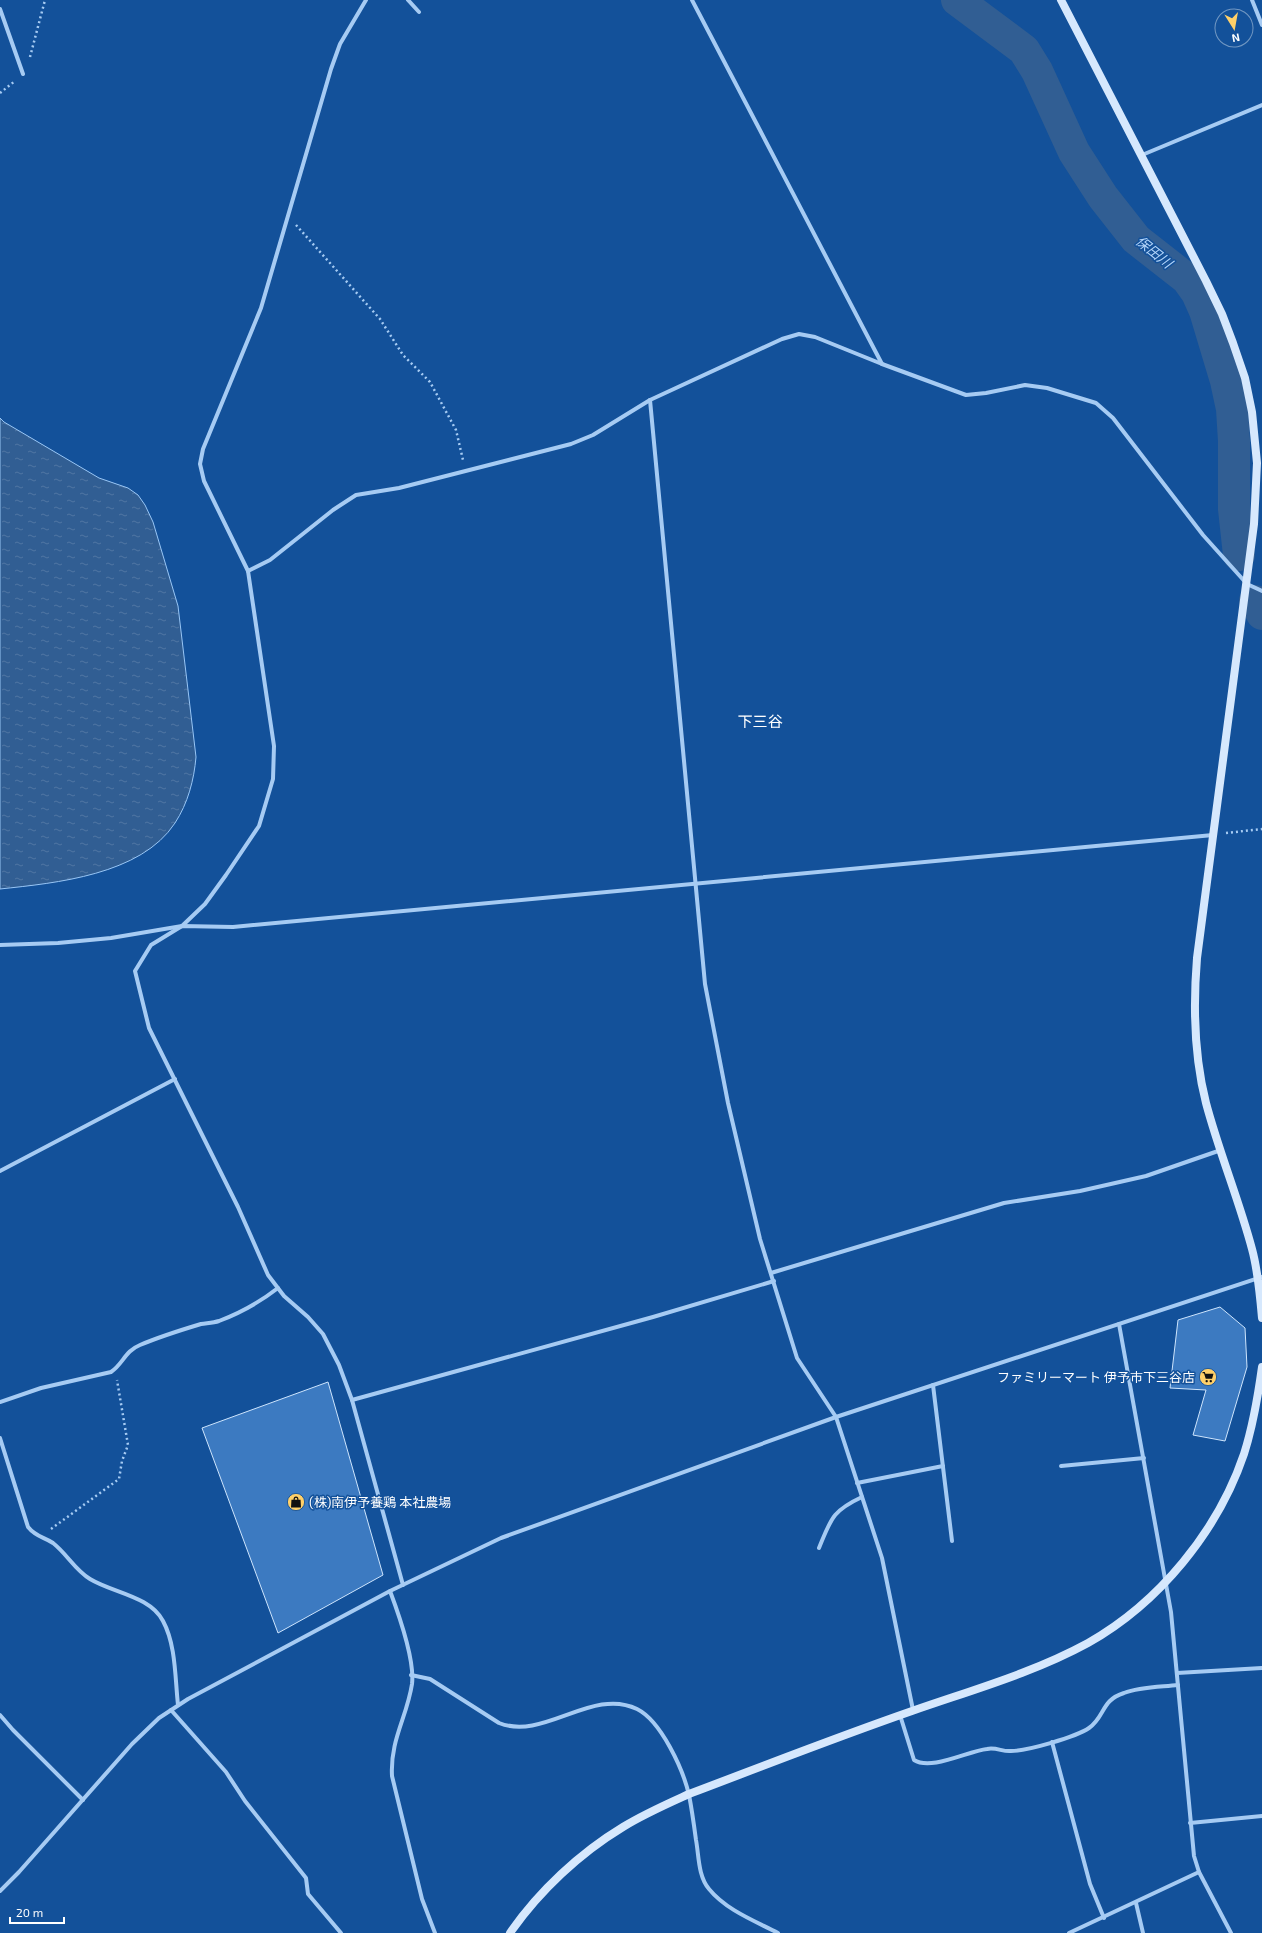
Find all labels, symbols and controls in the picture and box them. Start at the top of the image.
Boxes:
north arrow [1214,8,1254,48]
text: N [1231,31,1241,45]
water label: 保田川 [1133,232,1178,273]
district label: 下三谷 [737,712,783,730]
supermarket icon: ファミリーマート 伊予市下三谷店 [1198,1367,1218,1387]
place label: ファミリーマート 伊予市下三谷店 [997,1369,1195,1385]
shop icon: (株)南伊予養鶏 本社農場 [286,1492,306,1512]
place label: (株)南伊予養鶏 本社農場 [309,1494,451,1510]
scale bar [10,1899,64,1925]
text: 20 m [16,1905,43,1919]

